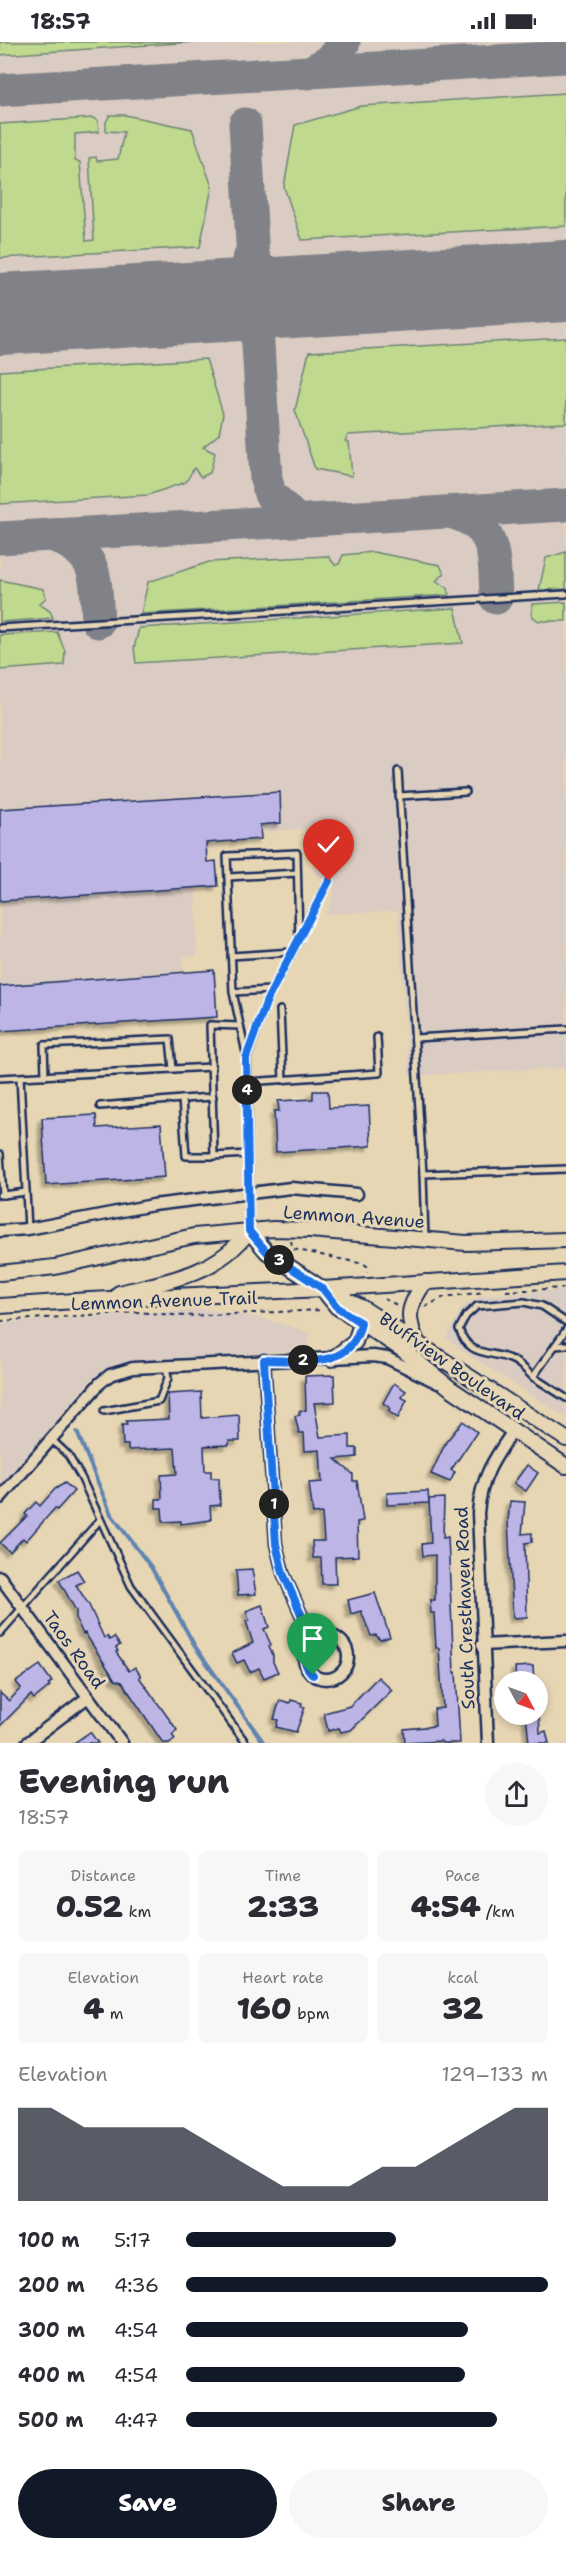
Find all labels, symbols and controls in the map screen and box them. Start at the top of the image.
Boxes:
text: 18:57 [30,7,91,36]
pin [303,819,354,881]
icon: check [312,828,345,861]
pin: 4 [232,1075,262,1105]
text: 4 [241,1079,253,1100]
street label: Lemmon Avenue [282,1200,426,1234]
pin: 3 [264,1245,294,1275]
text: 3 [273,1249,285,1270]
street label: Lemmon Avenue Trail [70,1286,258,1316]
street label: Bluffview Boulevard [374,1307,530,1425]
pin: 2 [288,1345,318,1375]
text: 2 [297,1349,309,1370]
pin: 1 [259,1489,289,1519]
text: 1 [270,1493,278,1514]
street label: South Cresthaven Road [449,1506,481,1710]
street label: Taos Road [38,1606,110,1694]
pin [287,1613,338,1675]
icon: arrive [296,1622,329,1655]
north arrow [494,1671,548,1725]
map controls [494,1671,548,1725]
text: Evening run [18,1759,229,1804]
button: share [485,1763,548,1826]
text: 18:57 [18,1804,70,1830]
text: Distance [71,1865,136,1886]
text: Time [265,1865,301,1886]
text: Pace [445,1865,480,1886]
text: 0.52 [55,1886,123,1927]
text: 2:33 [247,1886,319,1927]
text: 4:54 [411,1886,481,1927]
text: km [123,1901,151,1922]
text: /km [481,1901,515,1922]
text: Elevation [68,1967,139,1988]
text: Heart rate [242,1967,324,1988]
text: kcal [447,1967,478,1988]
text: 4 [83,1988,104,2029]
text: 160 [236,1988,292,2029]
text: 32 [442,1988,483,2029]
text: m [104,2003,123,2024]
text: bpm [292,2003,330,2024]
text: Elevation [18,2061,108,2087]
text: 129–133 m [442,2061,548,2087]
text: 100 m [18,2227,80,2253]
text: 5:17 [114,2227,151,2253]
text: 200 m [18,2272,85,2298]
text: 4:36 [114,2272,159,2298]
text: 300 m [18,2317,85,2343]
text: 4:54 [114,2317,158,2343]
text: 400 m [18,2362,85,2388]
text: 4:54 [114,2362,158,2388]
text: 500 m [18,2407,84,2433]
text: 4:47 [114,2407,158,2433]
button: Save [18,2469,277,2538]
button: Share [289,2469,548,2538]

